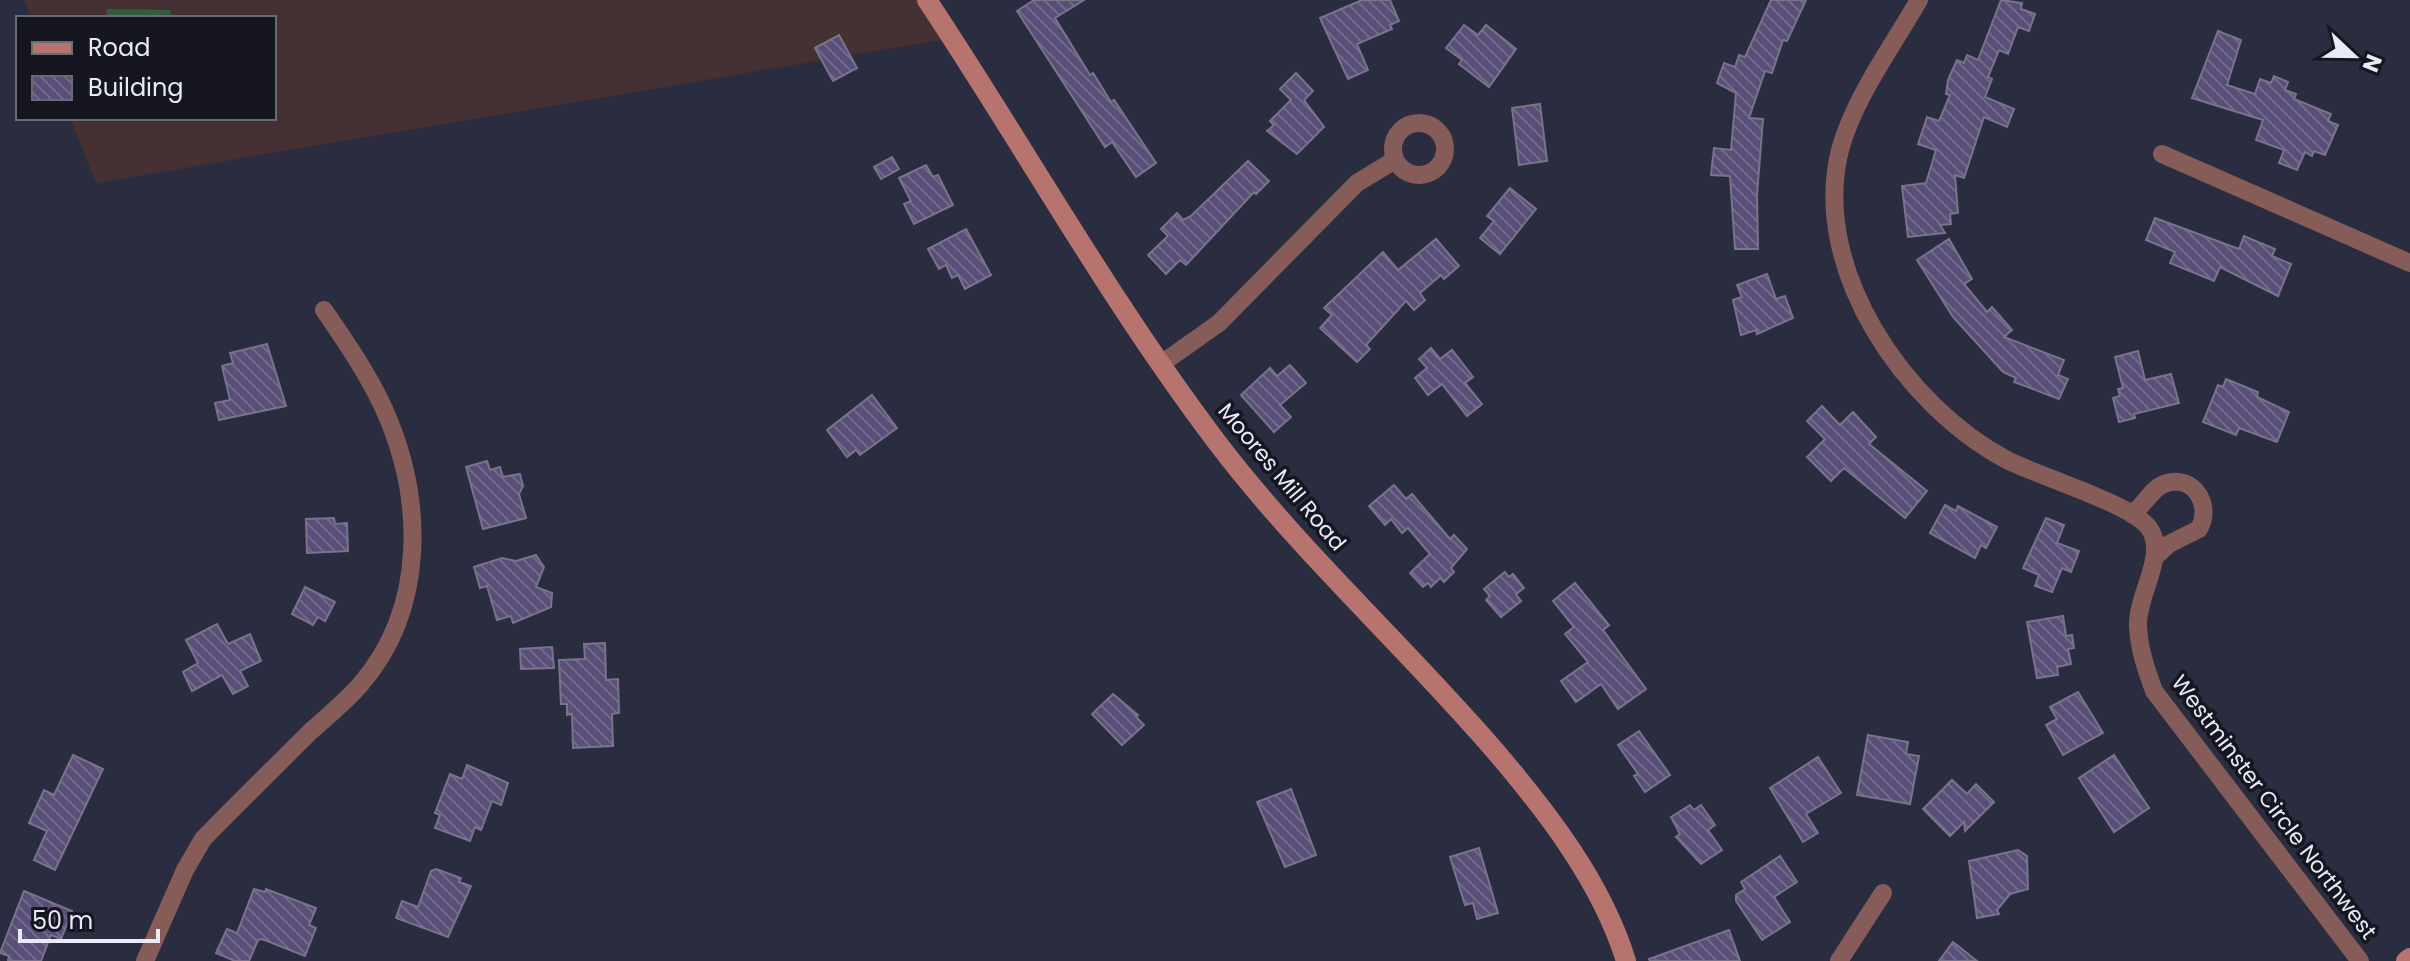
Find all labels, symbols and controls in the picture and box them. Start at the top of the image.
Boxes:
legend [16,16,276,120]
north arrow [2314,16,2394,96]
text: Road [88,31,150,64]
text: N [2355,50,2390,77]
text: Building [88,71,184,104]
street label: Moores Mill Road [1211,396,1353,558]
street label: Westminster Circle Northwest [2164,668,2384,946]
scale bar [20,893,158,943]
text: 50 m [32,904,93,937]

